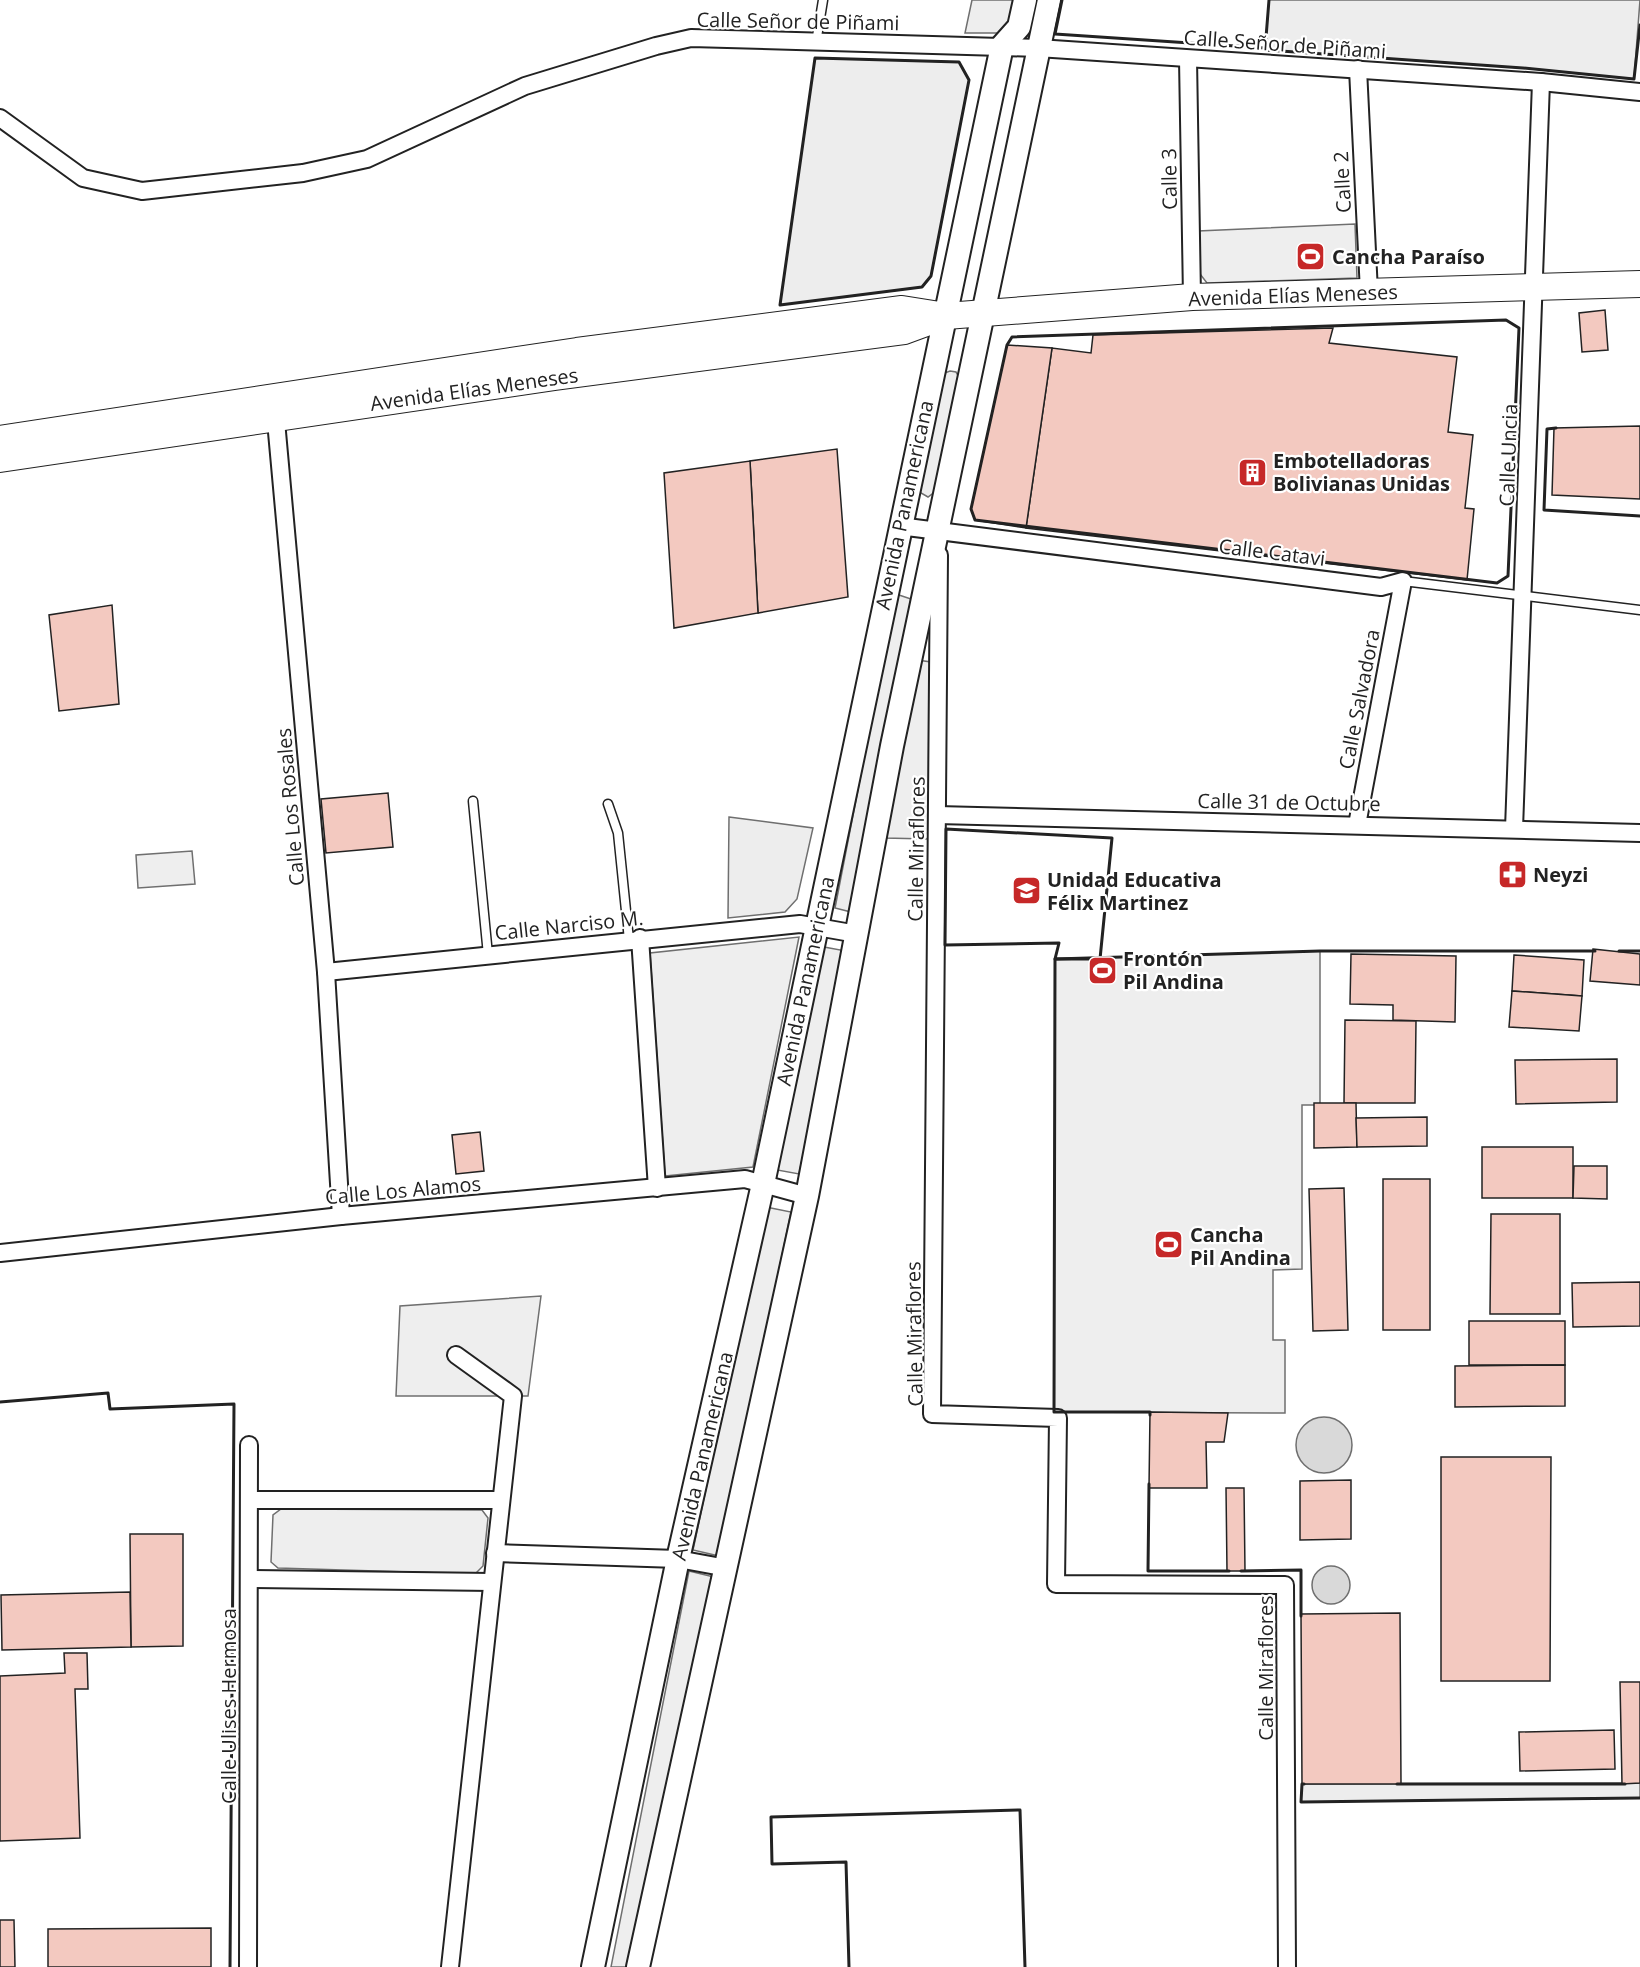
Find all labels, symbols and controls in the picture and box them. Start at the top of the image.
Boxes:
street label: Calle Señor de Piñami [696,6,900,36]
street label: Calle Señor de Piñami [1183,23,1387,65]
street label: Calle 3 [1155,148,1183,210]
street label: Calle 2 [1327,150,1357,214]
sports icon: Cancha Paraíso [1295,240,1327,272]
place label: Cancha Paraíso [1332,243,1485,270]
street label: Avenida Elías Meneses [1188,278,1398,312]
street label: Avenida Elías Meneses [368,361,580,417]
street label: Avenida Panamericana [869,398,939,612]
street label: Calle Uncia [1493,403,1523,507]
place label: Embotelladoras Bolivianas Unidas [1273,447,1450,497]
building icon: Embotelladoras Bolivianas Unidas [1236,456,1268,488]
street label: Calle Catavi [1217,532,1327,572]
street label: Calle Salvadora [1332,627,1386,771]
street label: Calle Los Rosales [270,727,310,887]
street label: Calle Miraflores [901,776,931,922]
street label: Calle 31 de Octubre [1197,787,1381,817]
pharmacy icon: Neyzi [1496,858,1528,890]
place label: Neyzi [1533,861,1588,888]
place label: Unidad Educativa Félix Martinez [1047,866,1222,916]
street label: Avenida Panamericana [770,874,840,1088]
school or university icon: Unidad Educativa Félix Martinez [1010,874,1042,906]
street label: Calle Narciso M. [493,904,645,946]
place label: Frontón Pil Andina [1123,945,1224,995]
sports icon: Frontón Pil Andina [1086,954,1118,986]
street label: Calle Los Alamos [324,1170,482,1210]
place label: Cancha Pil Andina [1190,1221,1291,1271]
sports icon: Cancha Pil Andina [1153,1229,1185,1261]
street label: Calle Miraflores [899,1261,929,1407]
street label: Avenida Panamericana [665,1349,739,1563]
street label: Calle Miraflores [1252,1595,1279,1741]
street label: Calle Ulises Hermosa [215,1608,242,1804]

